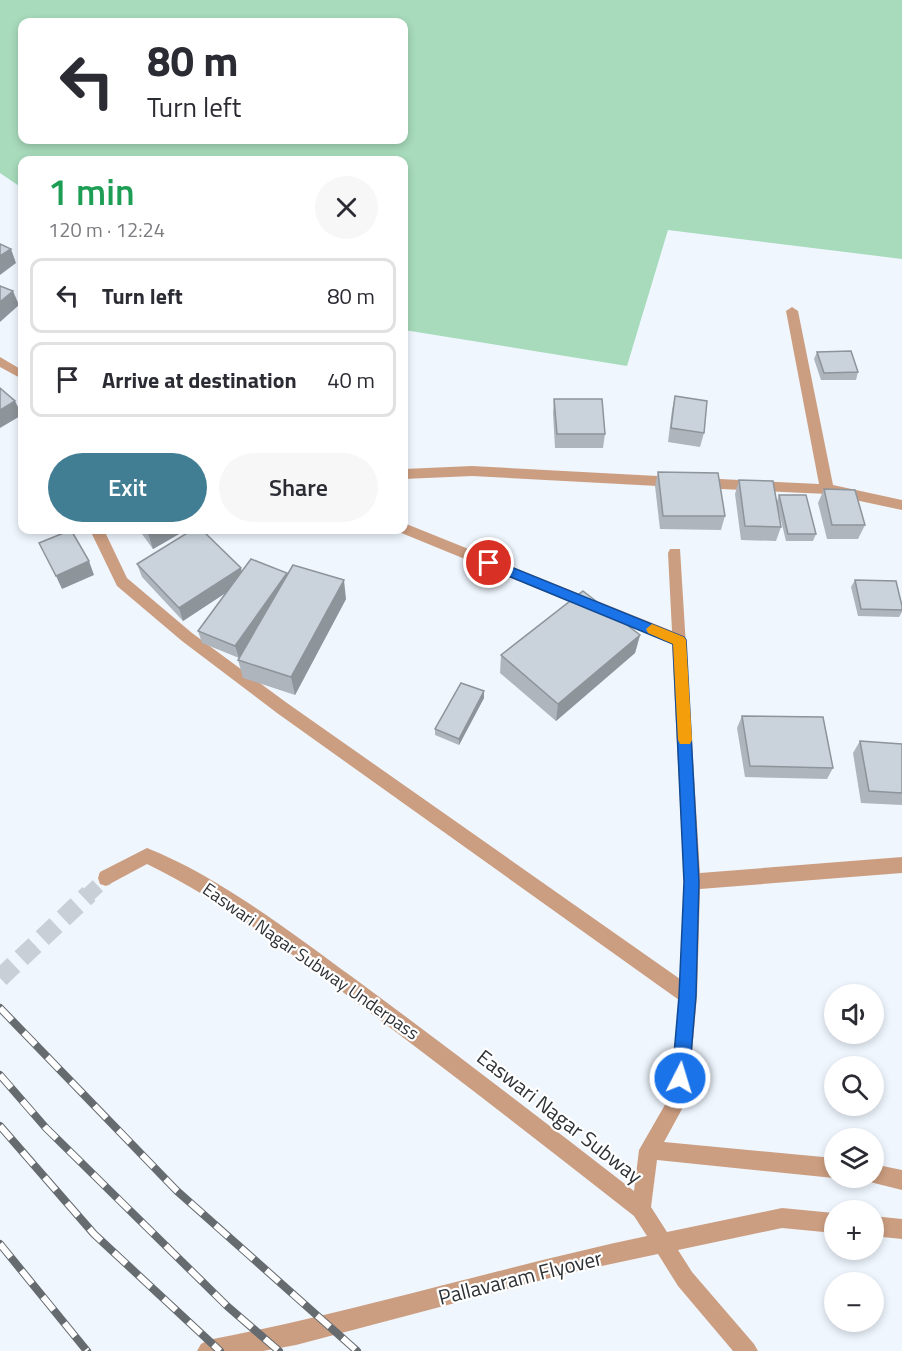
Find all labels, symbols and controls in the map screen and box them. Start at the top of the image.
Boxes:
text: 80 m [147,28,239,92]
icon: left [48,42,126,120]
text: Turn left [147,86,241,127]
text: 1 min [48,164,135,219]
button: close [315,176,378,239]
text: 120 m · 12:24 [48,214,165,245]
icon: left [51,279,84,312]
text: Turn left [102,279,183,313]
text: 80 m [327,279,375,313]
icon: arrive [51,363,84,396]
text: Arrive at destination [102,363,297,397]
text: 40 m [327,363,375,397]
button: Exit [48,453,207,522]
button: Share [219,453,378,522]
pin [463,537,514,588]
icon: arrive [472,546,505,579]
street label: Easwari Nagar Subway Underpass [197,876,425,1046]
map controls [824,984,884,1332]
button: sound [824,984,884,1044]
street label: Easwari Nagar Subway [470,1041,650,1191]
position arrow [648,1046,712,1110]
button: search [824,1056,884,1116]
button: layers [824,1128,884,1188]
button: + [824,1200,884,1260]
street label: Pallavaram Flyover [435,1241,605,1313]
button: − [824,1272,884,1332]

